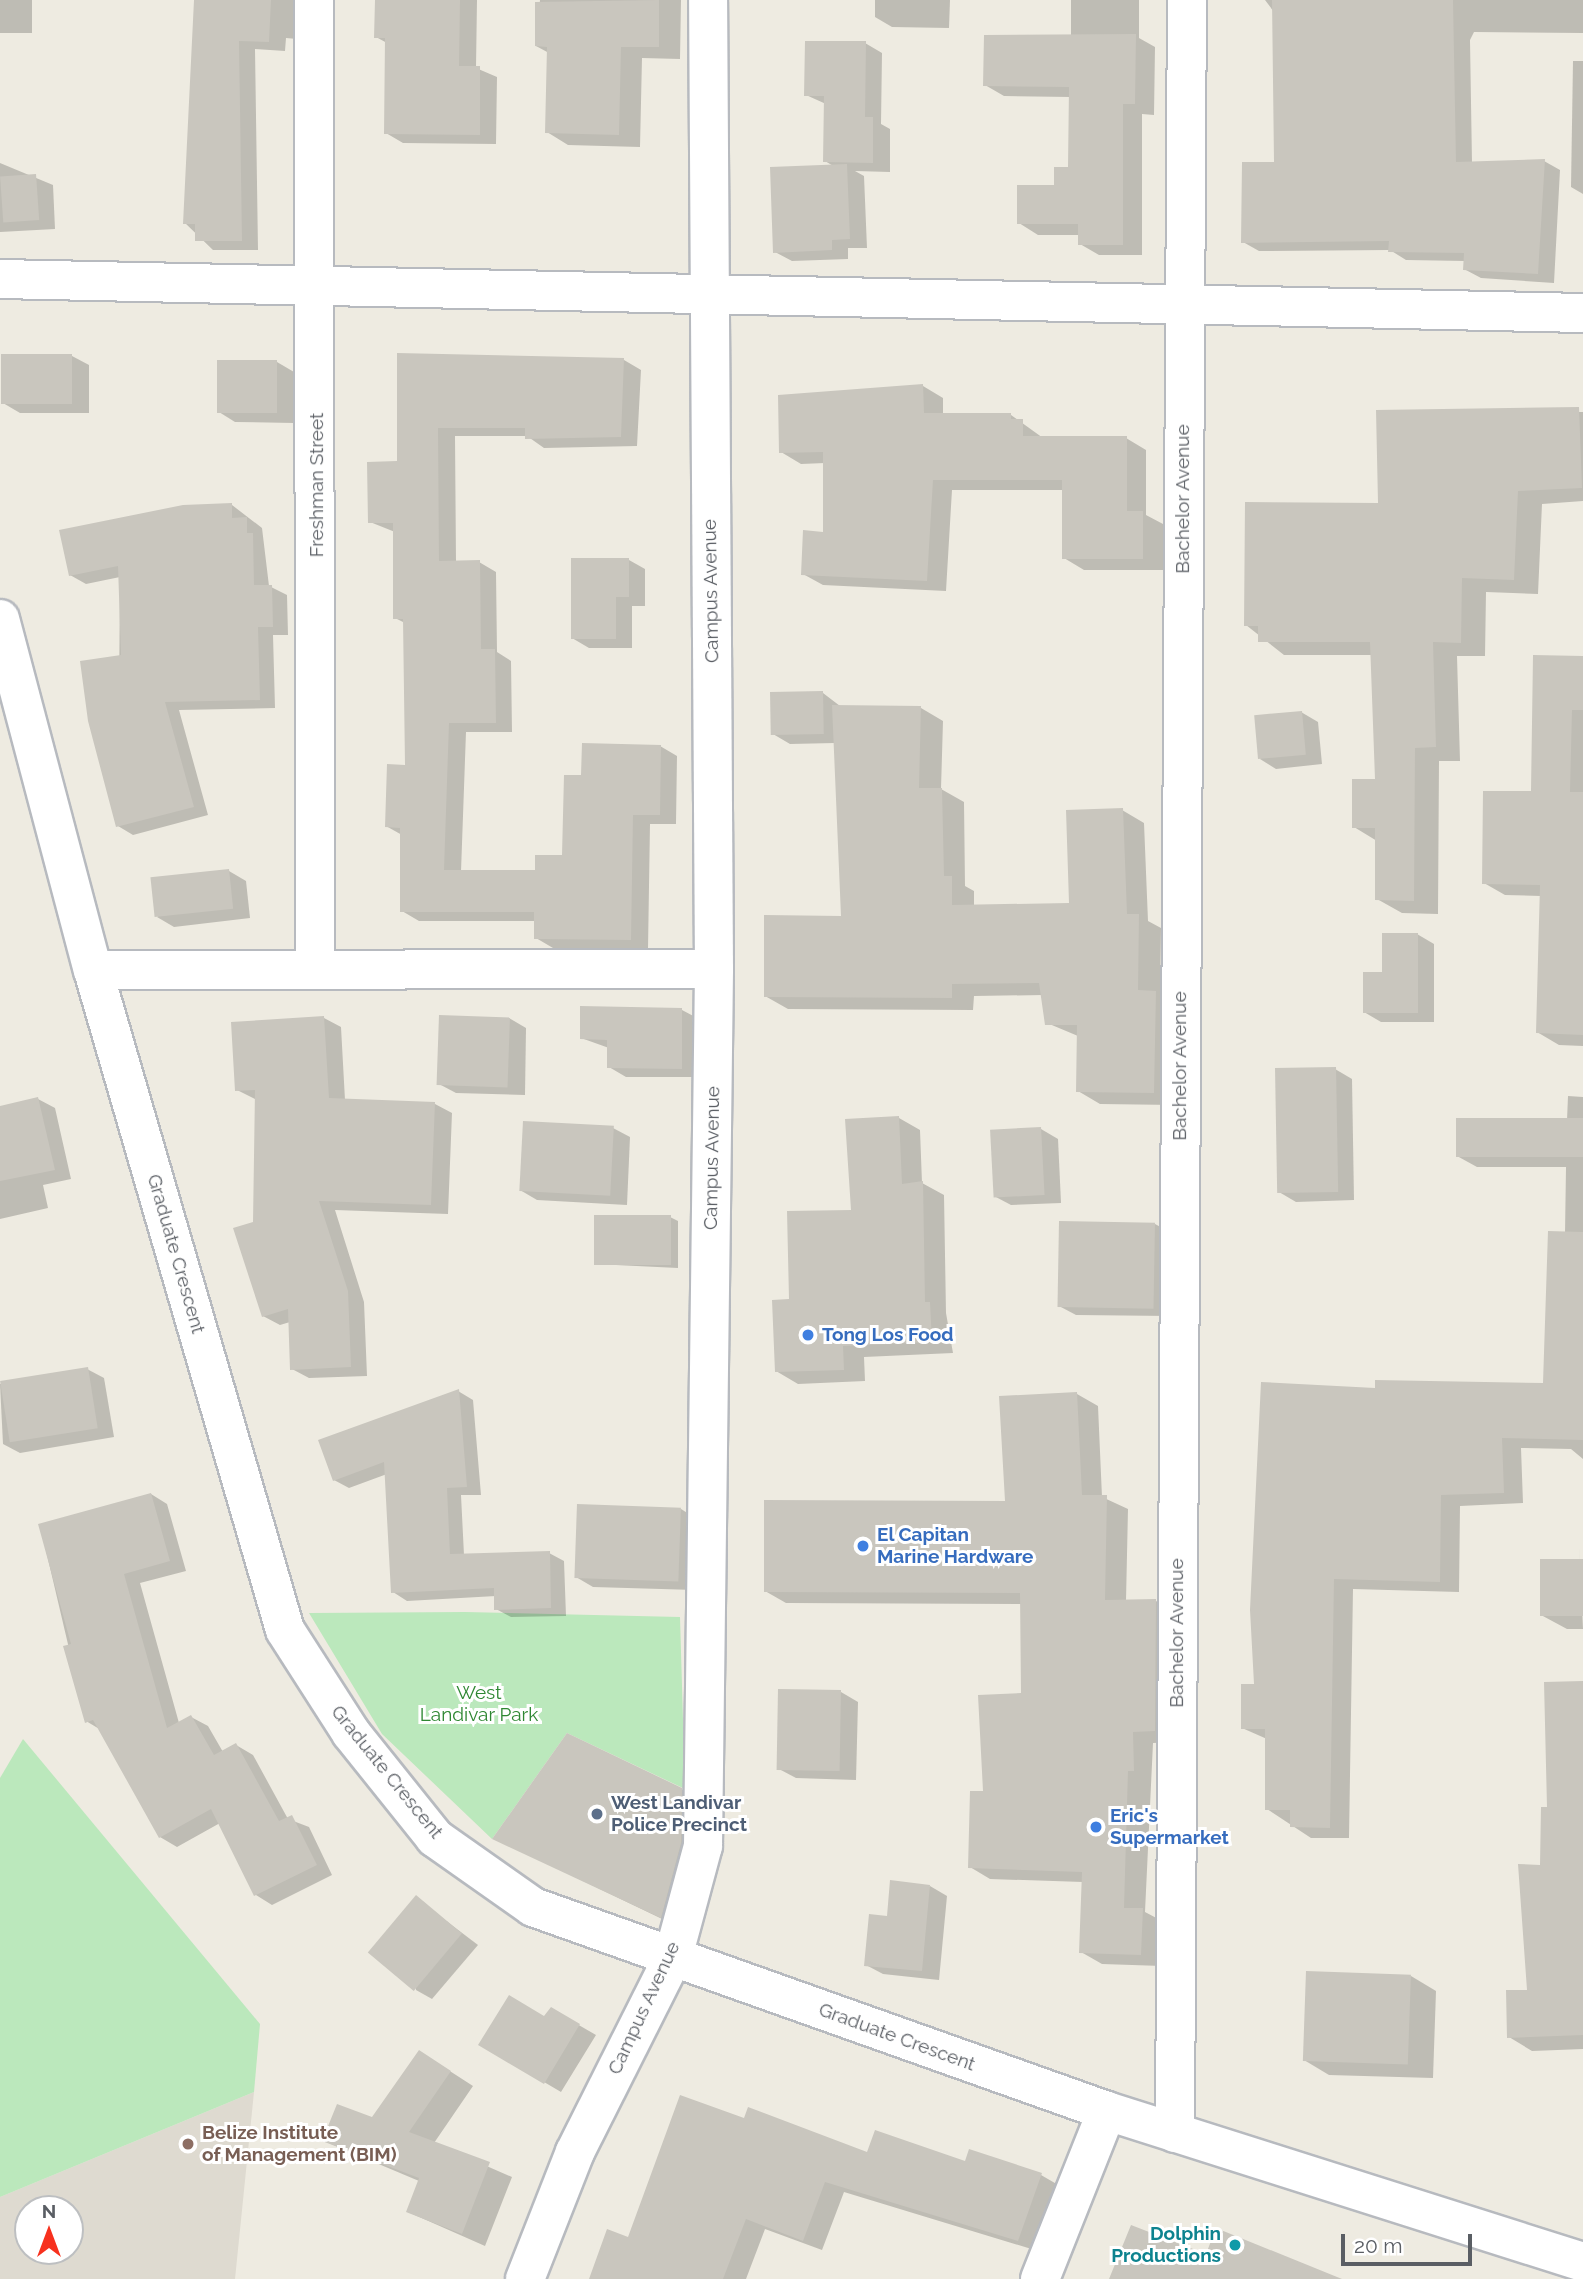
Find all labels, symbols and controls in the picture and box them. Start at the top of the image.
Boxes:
street label: Freshman Street [306,413,328,557]
street label: Bachelor Avenue [1172,424,1194,574]
street label: Campus Avenue [698,519,724,663]
street label: Bachelor Avenue [1169,991,1191,1141]
street label: Campus Avenue [699,1086,725,1230]
street label: Graduate Crescent [142,1172,210,1336]
place label: Tong Los Food [822,1324,954,1346]
marker: Tong Los Food [800,1327,816,1343]
place label: El Capitan Marine Hardware [877,1524,1033,1568]
marker: El Capitan Marine Hardware [855,1538,871,1554]
street label: Bachelor Avenue [1166,1558,1188,1708]
park label: West Landivar Park [419,1682,539,1726]
street label: Graduate Crescent [326,1701,448,1843]
place label: West Landivar Police Precinct [611,1792,747,1836]
place label: Eric's Supermarket [1110,1805,1229,1849]
marker: West Landivar Police Precinct [589,1806,605,1822]
marker: Eric's Supermarket [1088,1819,1104,1835]
street label: Campus Avenue [603,1938,685,2078]
street label: Graduate Crescent [816,1998,978,2076]
place label: Belize Institute of Management (BIM) [202,2122,397,2166]
marker: Belize Institute of Management (BIM) [180,2136,196,2152]
north arrow [14,2195,84,2265]
text: N [42,2200,56,2222]
scale bar [1345,2220,1476,2264]
place label: Dolphin Productions [1111,2223,1221,2267]
text: 20 m [1354,2233,1402,2258]
marker: Dolphin Productions [1227,2237,1243,2253]

